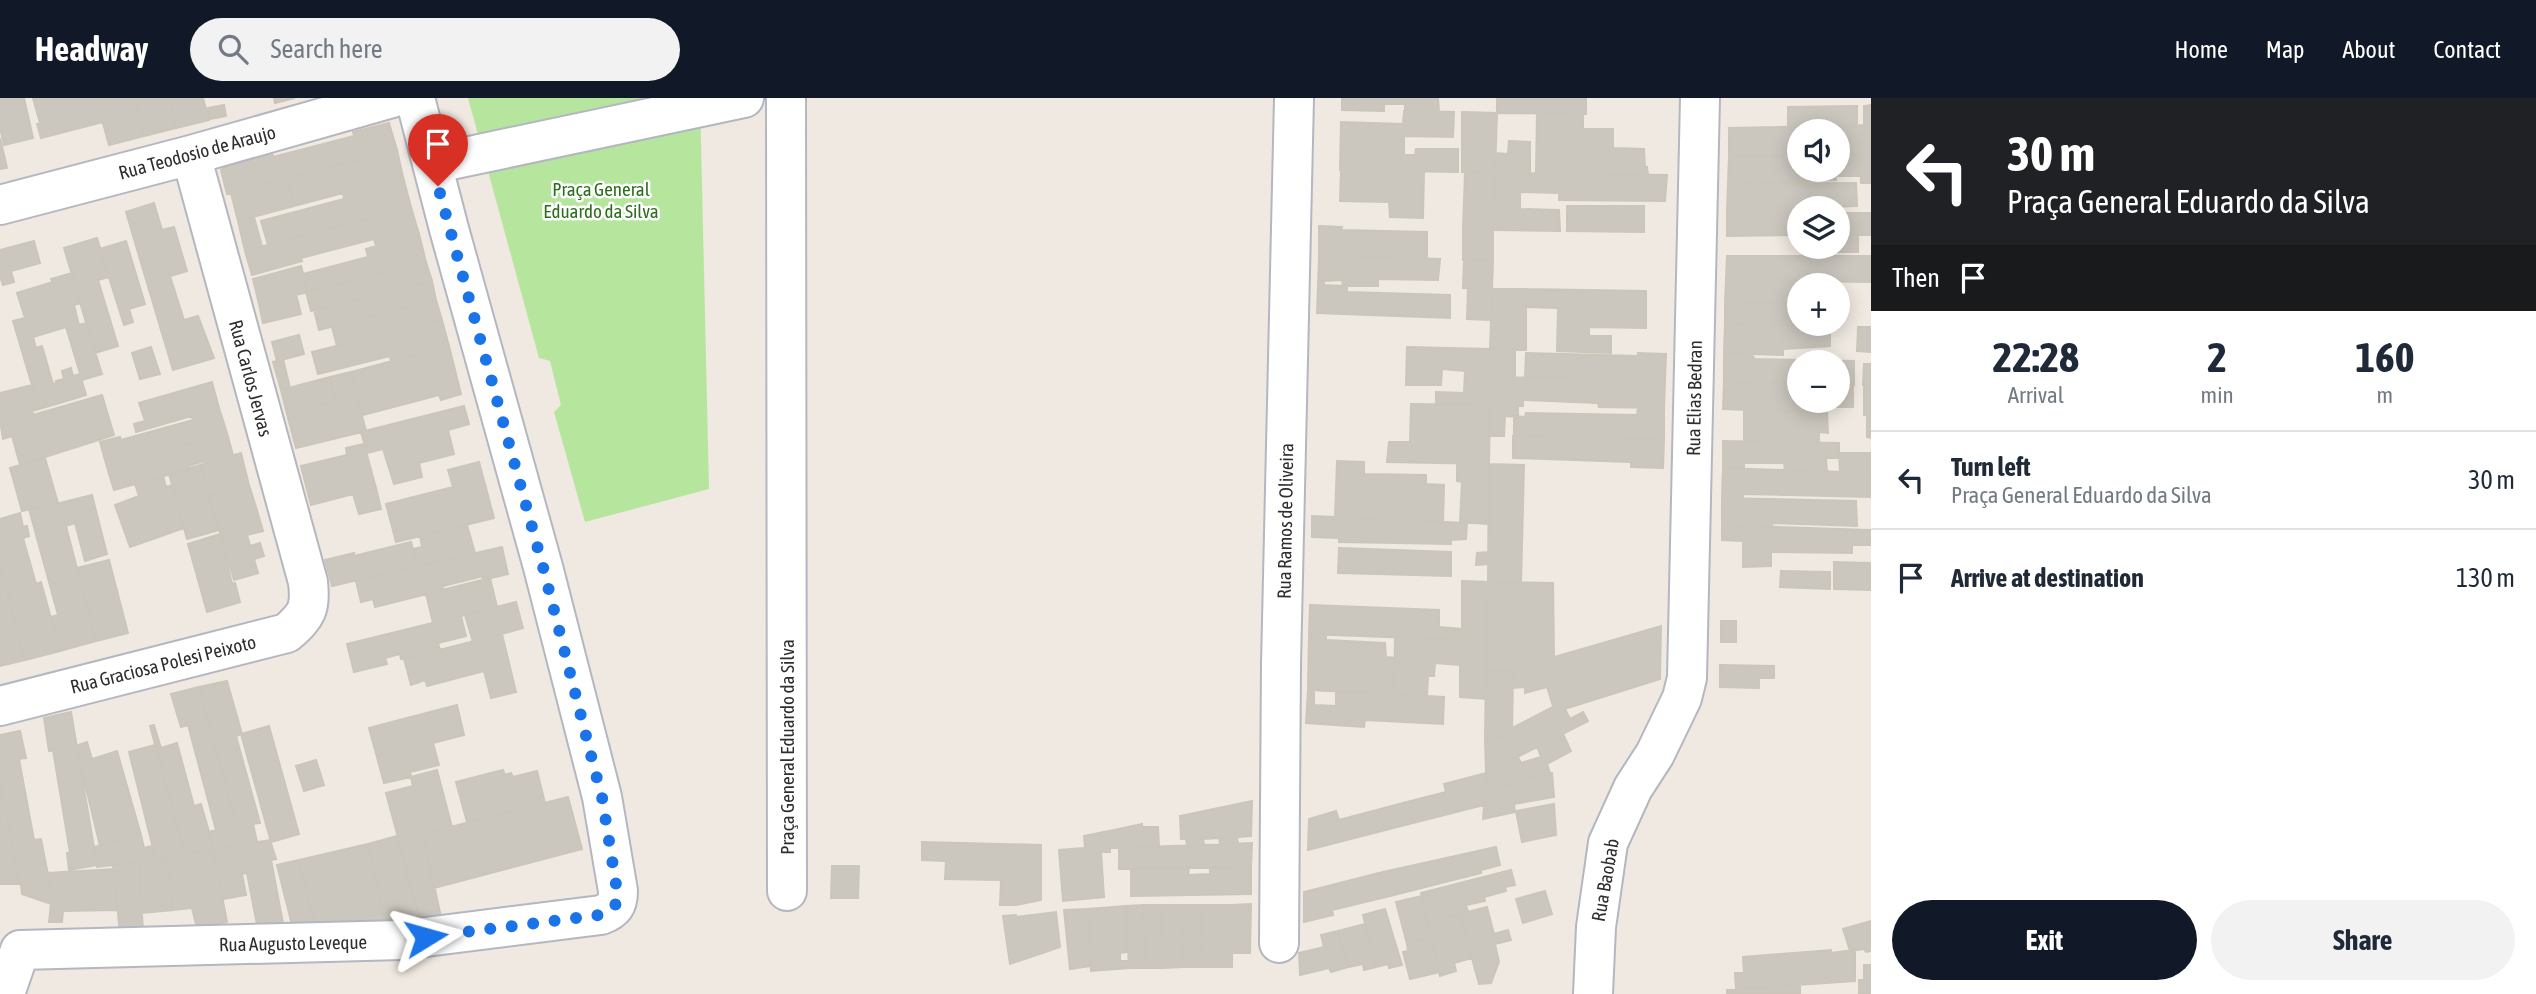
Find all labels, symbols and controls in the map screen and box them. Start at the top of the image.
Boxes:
search box [190,18,680,81]
text: Headway [35,30,148,68]
icon: search [214,30,252,68]
text: Search here [270,34,383,64]
text: Home [2174,36,2228,63]
text: Map [2266,36,2304,63]
text: About [2342,36,2395,63]
text: Contact [2433,36,2501,63]
pin [408,114,468,186]
map controls [1787,119,1850,413]
button: sound [1787,119,1850,182]
street label: Rua Teodosio de Araujo [116,120,278,184]
icon: arrive [419,125,457,163]
text: 30 m [2007,125,2095,181]
icon: left [1892,126,1983,217]
park label: Praça General Eduardo da Silva [543,178,659,222]
text: Praça General Eduardo da Silva [2007,183,2370,220]
button: layers [1787,196,1850,259]
icon: arrive [1954,259,1992,297]
text: Then [1892,263,1940,293]
button: + [1787,273,1850,336]
street label: Rua Carlos Jervas [225,317,277,439]
text: 22:28 [1993,333,2079,381]
text: 2 [2207,333,2227,381]
text: 160 [2355,333,2414,381]
street label: Rua Elias Bedran [1682,340,1706,456]
button: − [1787,350,1850,413]
text: Arrival [2008,382,2064,408]
text: min [2201,382,2234,408]
text: m [2377,382,2393,408]
street label: Rua Ramos de Oliveira [1273,443,1297,599]
text: Turn left [1951,452,2031,482]
icon: left [1892,461,1930,499]
text: 30 m [2468,465,2515,495]
text: Praça General Eduardo da Silva [1951,482,2212,508]
icon: arrive [1892,559,1930,597]
text: Arrive at destination [1951,563,2144,593]
text: 130 m [2456,563,2515,593]
street label: Rua Graciosa Polesi Peixoto [68,630,258,698]
street label: Praça General Eduardo da Silva [776,639,798,855]
street label: Rua Baobab [1587,837,1623,923]
position arrow [389,900,463,974]
button: Exit [1892,900,2197,980]
button: Share [2211,900,2515,980]
street label: Rua Augusto Leveque [219,931,367,955]

